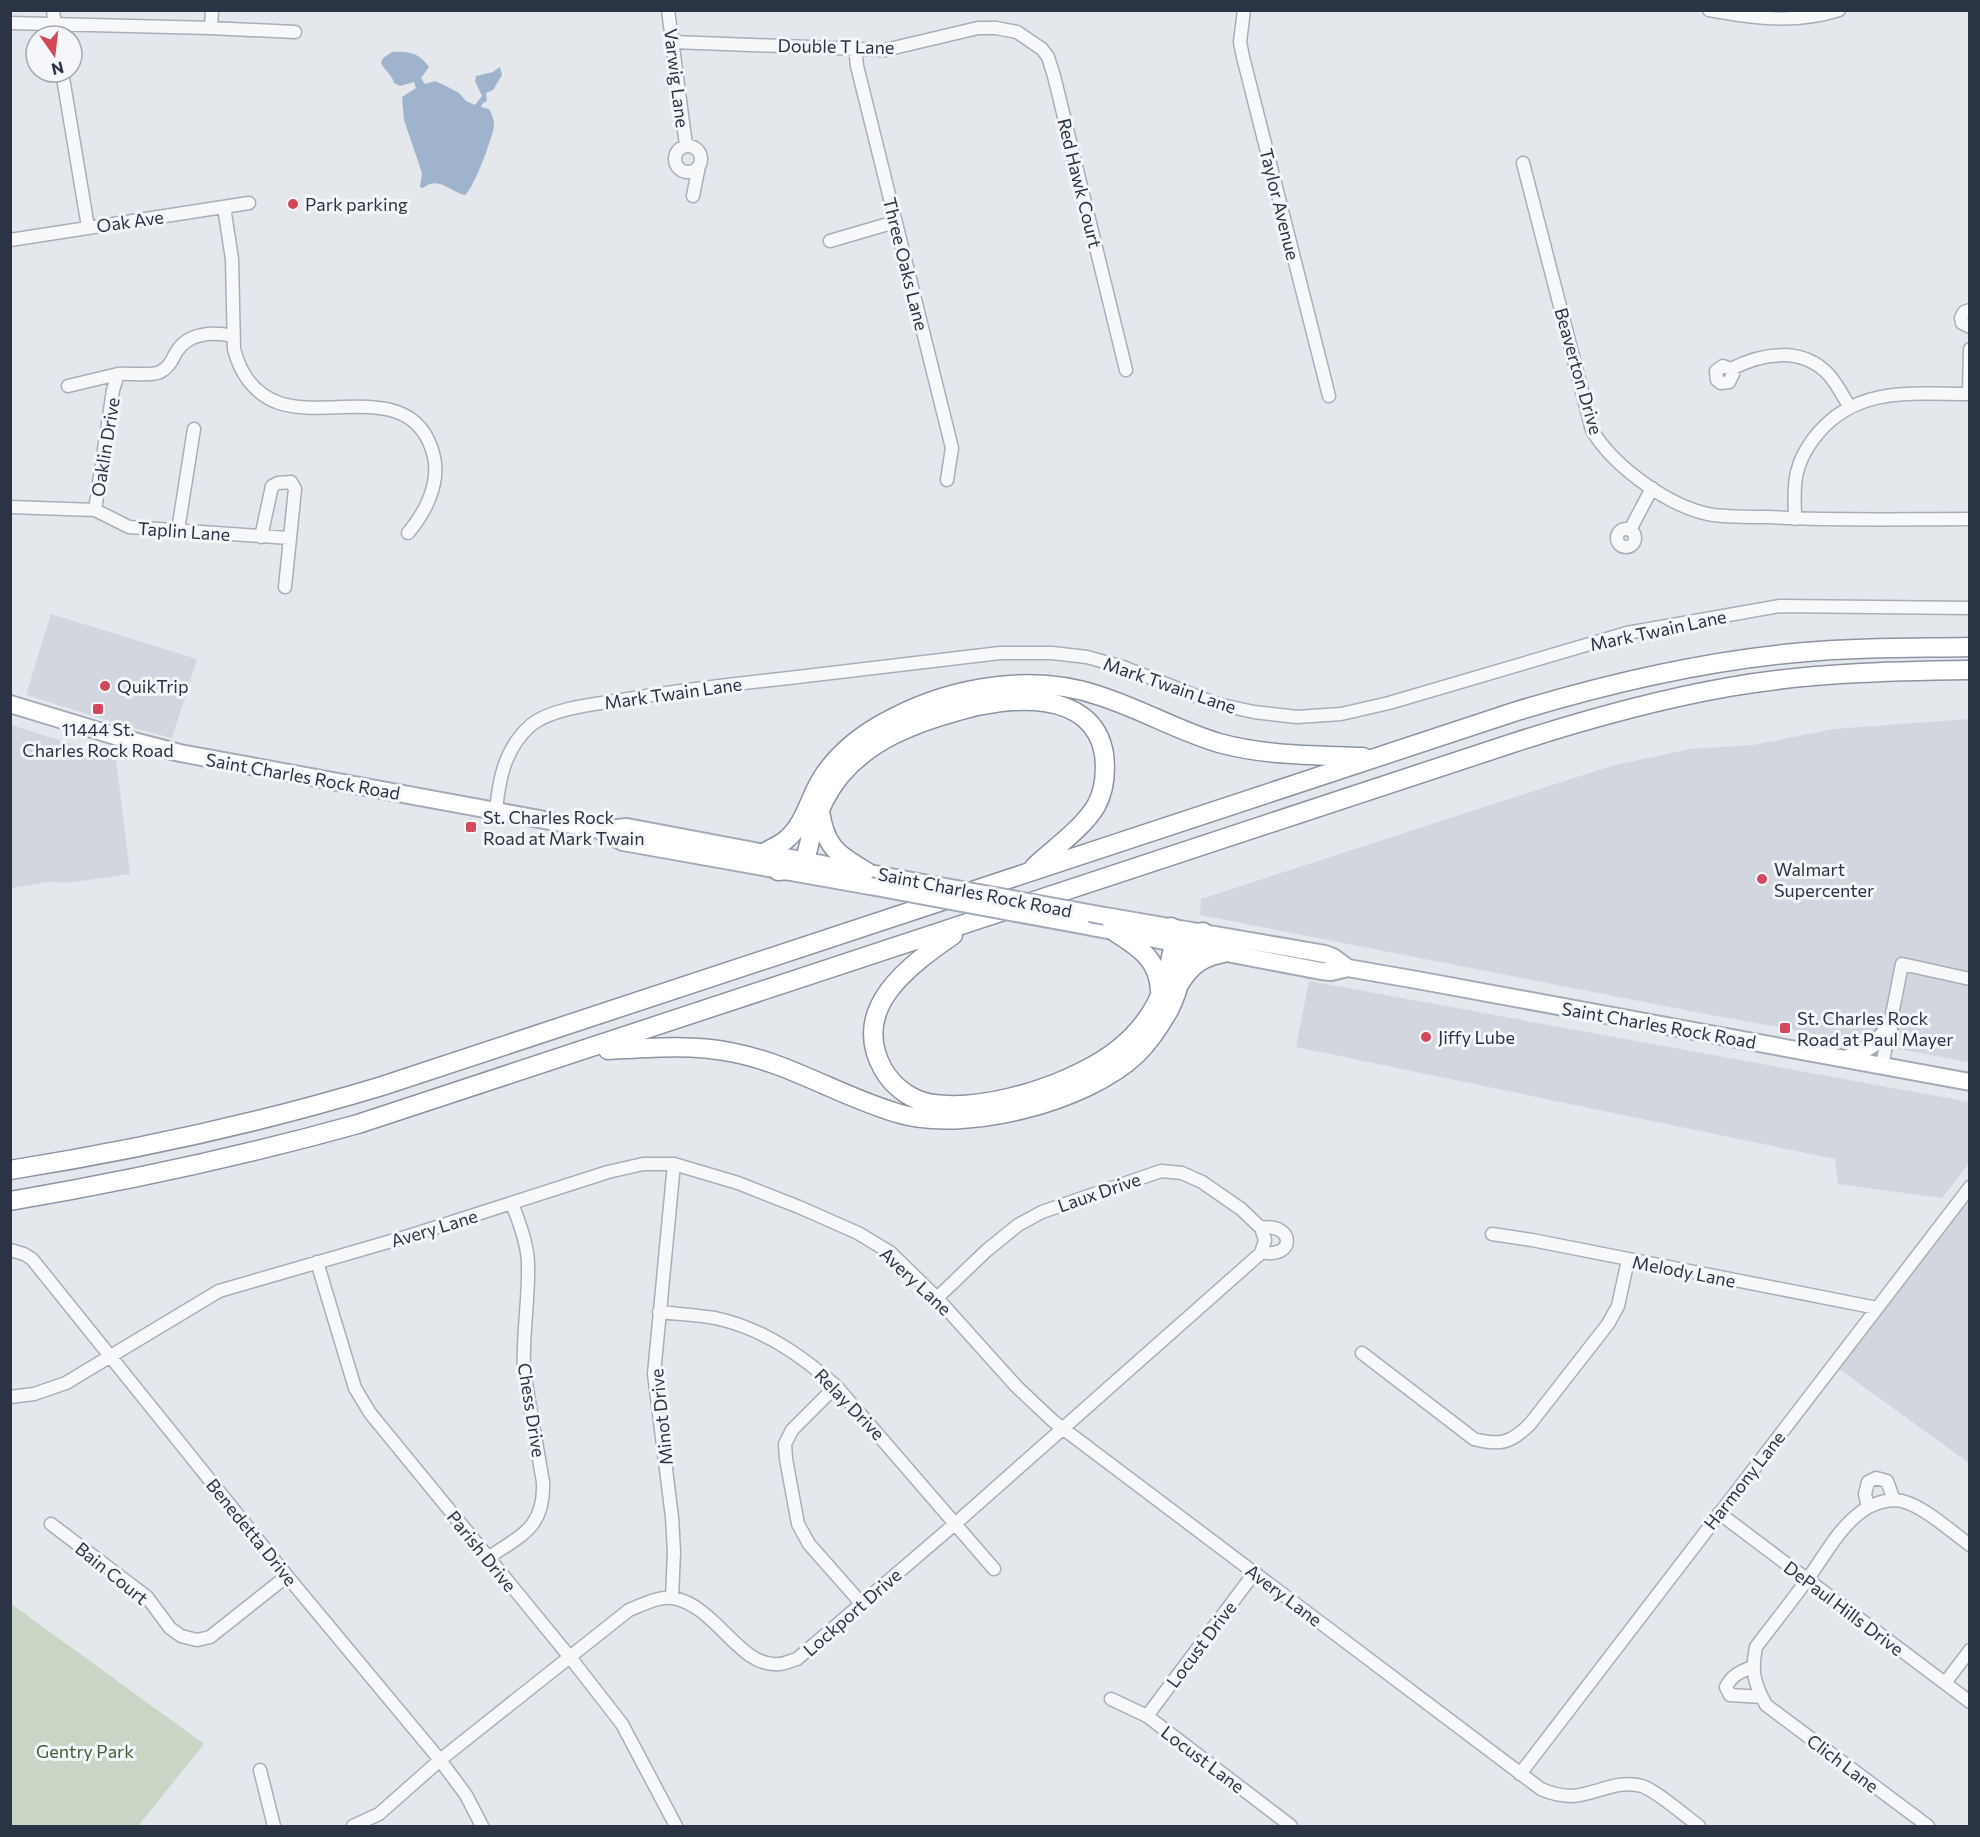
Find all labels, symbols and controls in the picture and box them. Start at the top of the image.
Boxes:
north arrow [24,24,84,84]
street label: Varwig Lane [660,27,694,129]
street label: Double T Lane [777,34,895,58]
text: N [50,58,66,80]
street label: Red Hawk Court [1053,116,1107,250]
street label: Taylor Avenue [1255,146,1305,262]
place label: Park parking [305,193,408,215]
street label: Three Oaks Lane [879,195,933,333]
marker: Park parking [286,197,300,211]
street label: Oak Ave [95,205,165,237]
street label: Beaverton Drive [1550,305,1608,437]
street label: Oaklin Drive [86,396,124,498]
street label: Taplin Lane [137,517,231,545]
street label: Mark Twain Lane [1588,605,1728,655]
street label: Mark Twain Lane [1101,652,1239,718]
street label: Mark Twain Lane [603,672,743,714]
place label: QuikTrip [117,675,189,697]
marker: QuikTrip [98,679,112,693]
marker: 11444 St. Charles Rock Road [91,702,105,716]
place label: 11444 St. Charles Rock Road [22,718,174,761]
street label: Saint Charles Rock Road [204,748,402,804]
place label: St. Charles Rock Road at Mark Twain [483,806,645,849]
marker: St. Charles Rock Road at Mark Twain [464,820,478,834]
place label: Walmart Supercenter [1774,858,1874,901]
street label: Saint Charles Rock Road [876,862,1074,922]
marker: Walmart Supercenter [1755,872,1769,886]
street label: Saint Charles Rock Road [1560,997,1758,1053]
place label: St. Charles Rock Road at Paul Mayer [1797,1007,1953,1050]
marker: St. Charles Rock Road at Paul Mayer [1778,1021,1792,1035]
place label: Jiffy Lube [1438,1026,1515,1048]
marker: Jiffy Lube [1419,1030,1433,1044]
street label: Laux Drive [1055,1168,1143,1216]
street label: Avery Lane [388,1204,480,1252]
street label: Avery Lane [876,1242,956,1320]
street label: Melody Lane [1631,1250,1737,1292]
street label: Chess Drive [514,1361,550,1459]
street label: Relay Drive [810,1364,890,1444]
street label: Minot Drive [645,1368,677,1466]
street label: Harmony Lane [1699,1426,1789,1534]
street label: Benedetta Drive [202,1474,302,1590]
street label: Parish Drive [443,1506,521,1596]
street label: Bain Court [71,1537,153,1609]
street label: DePaul Hills Drive [1780,1556,1908,1660]
street label: Avery Lane [1242,1559,1326,1631]
street label: Lockport Drive [799,1563,905,1661]
street label: Locust Drive [1161,1596,1241,1692]
street label: Locust Lane [1157,1721,1249,1797]
street label: Clich Lane [1803,1729,1883,1797]
park label: Gentry Park [36,1740,134,1762]

